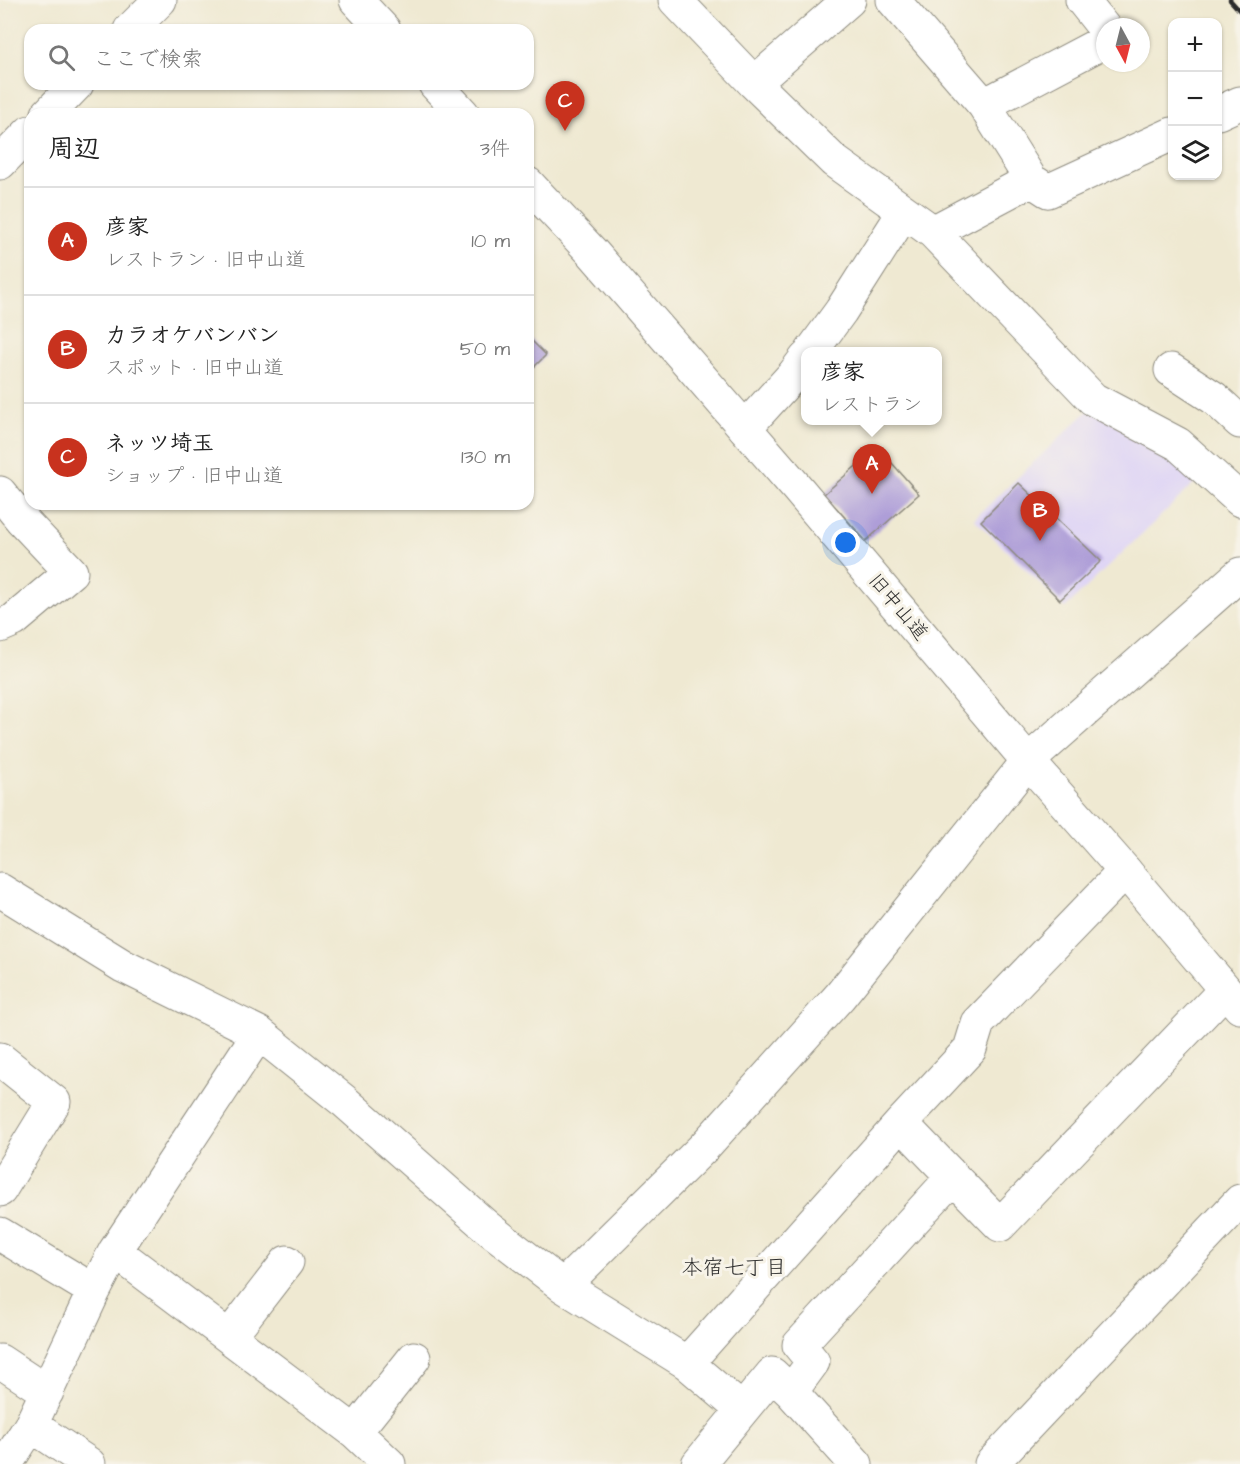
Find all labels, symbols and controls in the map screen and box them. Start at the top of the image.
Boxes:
north arrow [1096,18,1150,72]
map controls [1168,18,1222,180]
button: + [1168,18,1222,72]
search box [24,24,534,90]
icon: search [45,41,78,74]
text: ここで検索 [93,44,203,75]
button: − [1168,72,1222,126]
pin: C [546,82,584,131]
button: layers [1168,126,1222,180]
text: 周辺 [48,131,100,167]
text: 3件 [480,135,510,163]
text: 彦家 [105,212,149,243]
text: A [61,227,74,255]
text: 10 m [471,227,510,255]
text: レストラン · 旧中山道 [105,246,305,274]
text: カラオケバンバン [105,320,280,351]
text: B [60,335,75,363]
text: 50 m [460,335,510,363]
popup [801,347,942,425]
text: スポット · 旧中山道 [105,354,284,382]
text: 彦家 [821,357,865,388]
text: レストラン [821,391,922,419]
text: ネッツ埼玉 [105,428,214,459]
text: C [60,443,75,471]
text: 130 m [461,443,510,471]
pin: A [852,444,892,494]
text: ショップ · 旧中山道 [105,462,283,490]
pin: B [1020,492,1060,541]
your location [831,528,860,557]
street label: 旧中山道 [862,567,934,647]
district label: 本宿七丁目 [682,1253,787,1282]

